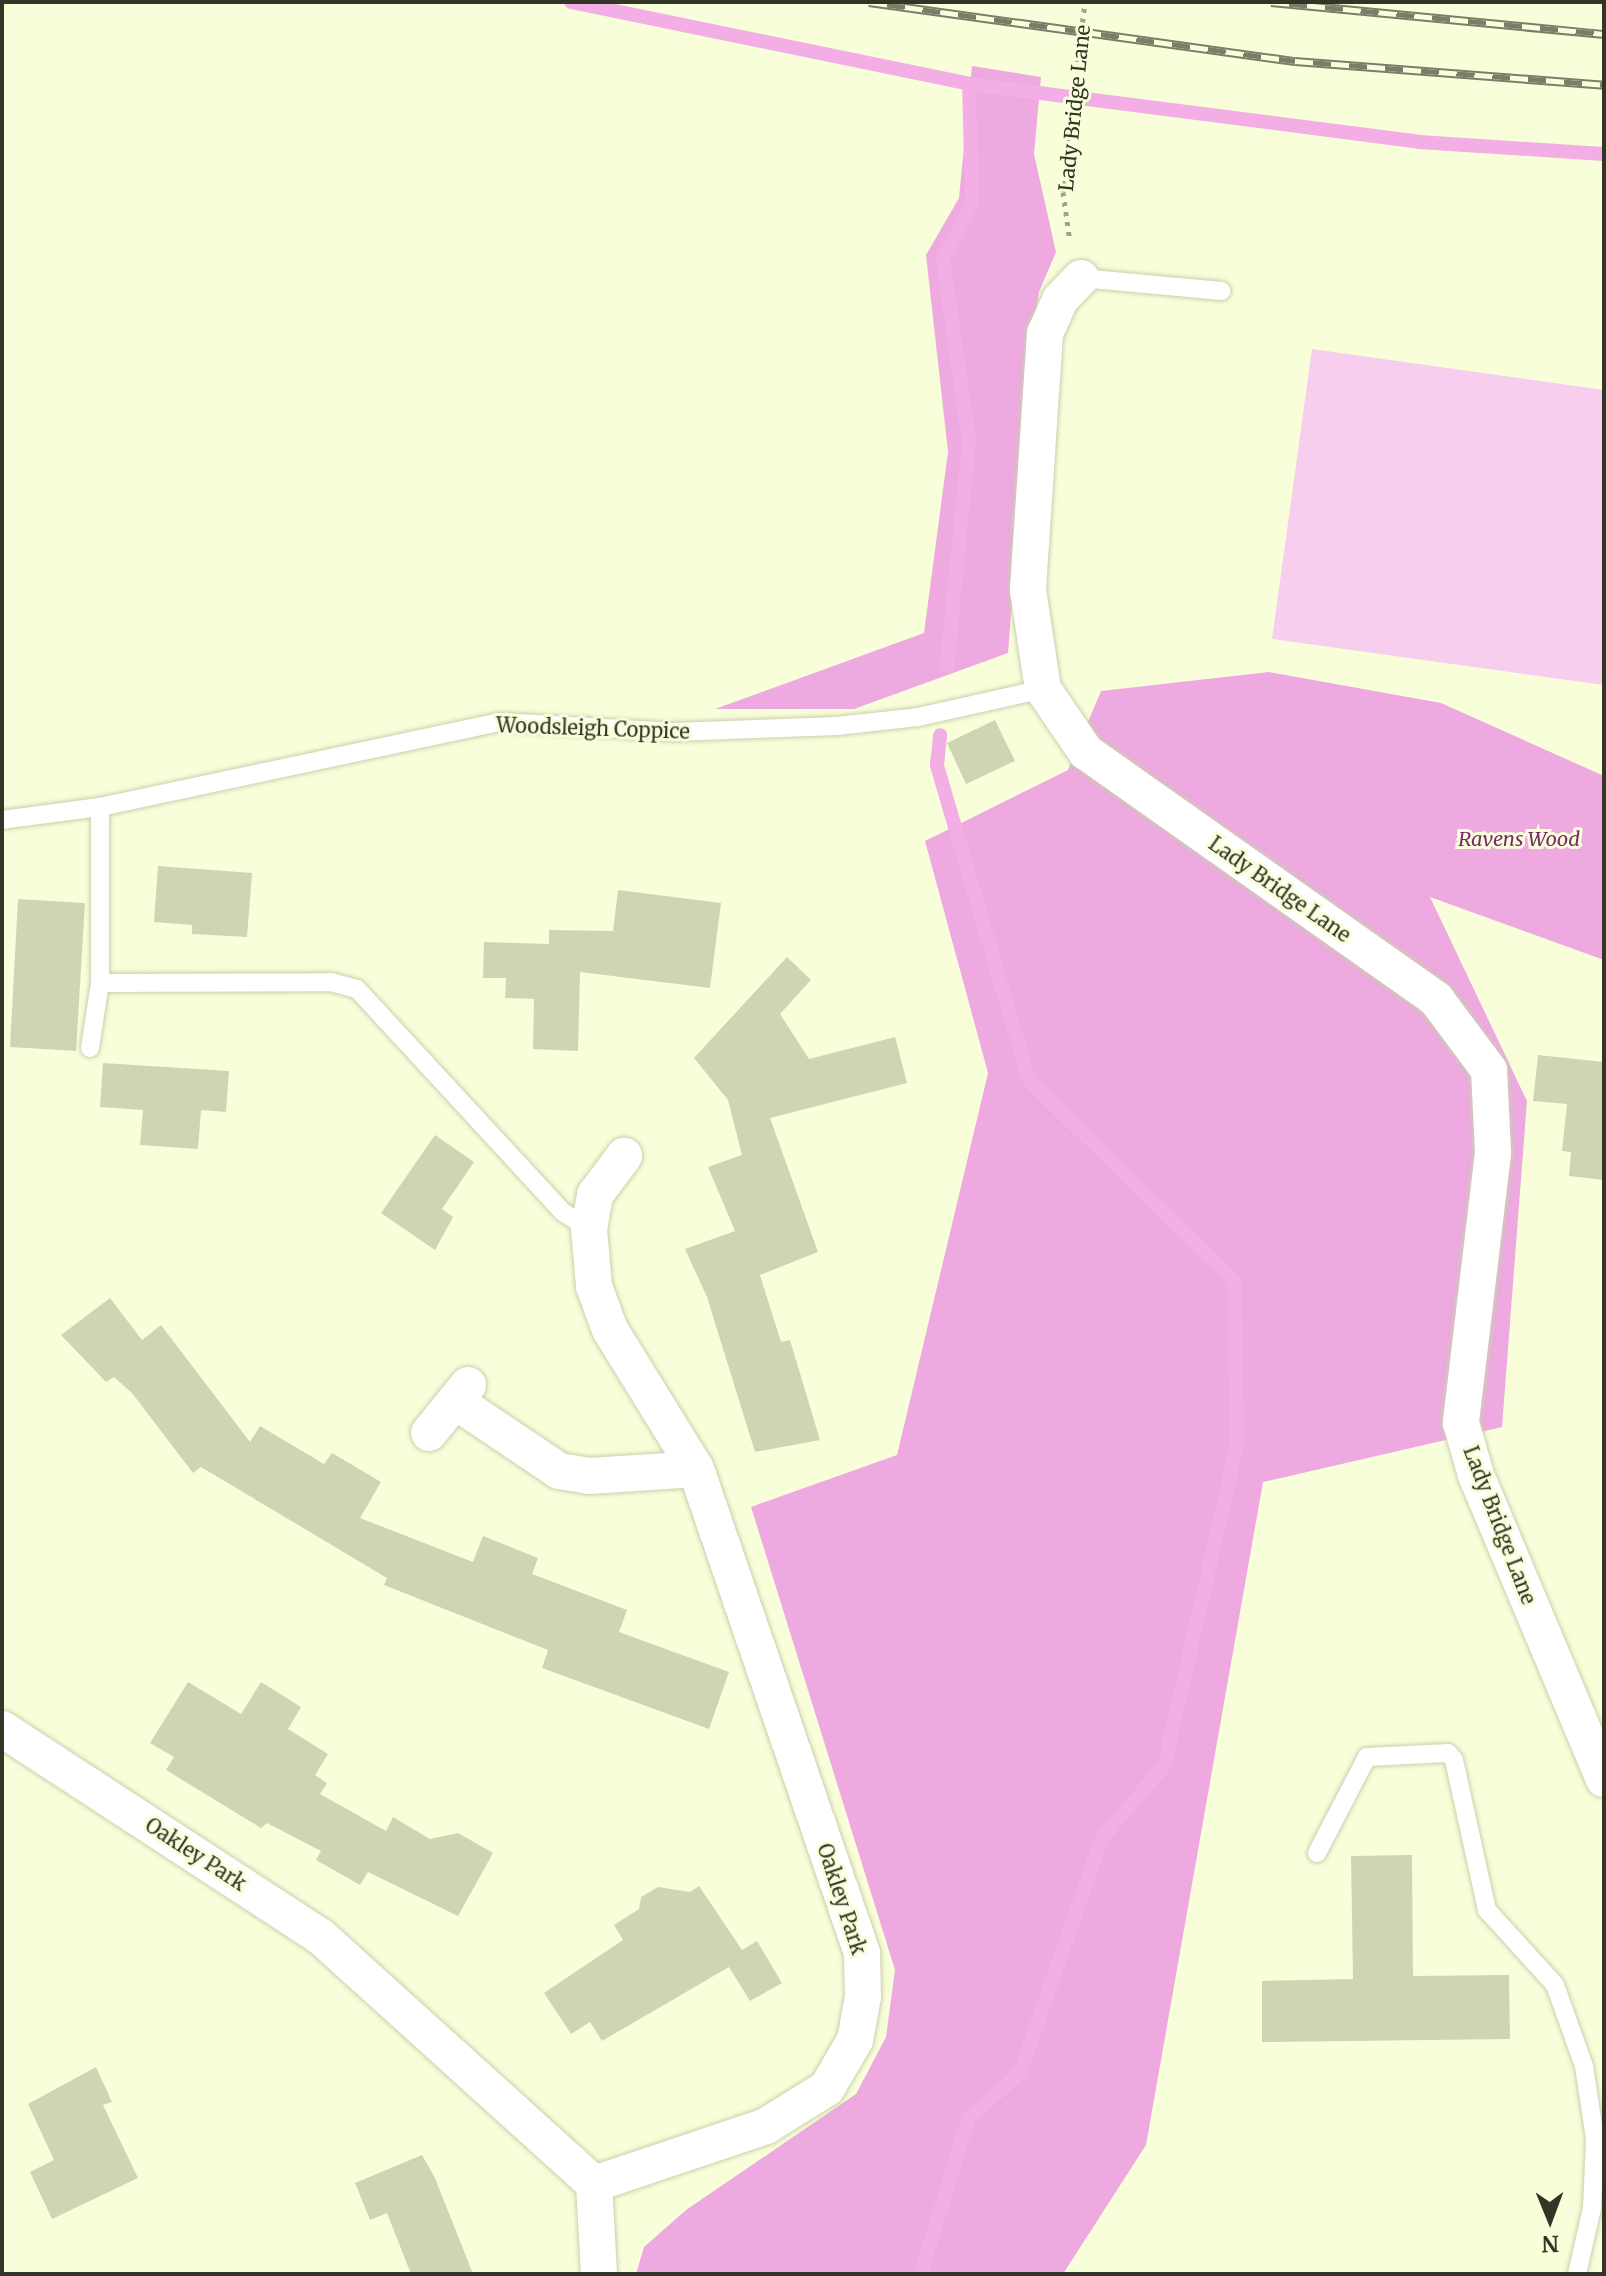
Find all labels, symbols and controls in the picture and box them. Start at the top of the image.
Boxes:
street label: Lady Bridge Lane [1053,23,1095,193]
street label: Woodsleigh Coppice [496,713,690,743]
park label: Ravens Wood [1458,826,1580,850]
street label: Lady Bridge Lane [1205,831,1355,947]
street label: Lady Bridge Lane [1459,1443,1541,1607]
street label: Oakley Park [141,1813,251,1895]
street label: Oakley Park [813,1840,871,1958]
north arrow [1510,2180,1590,2260]
text: N [1541,2230,1559,2258]

